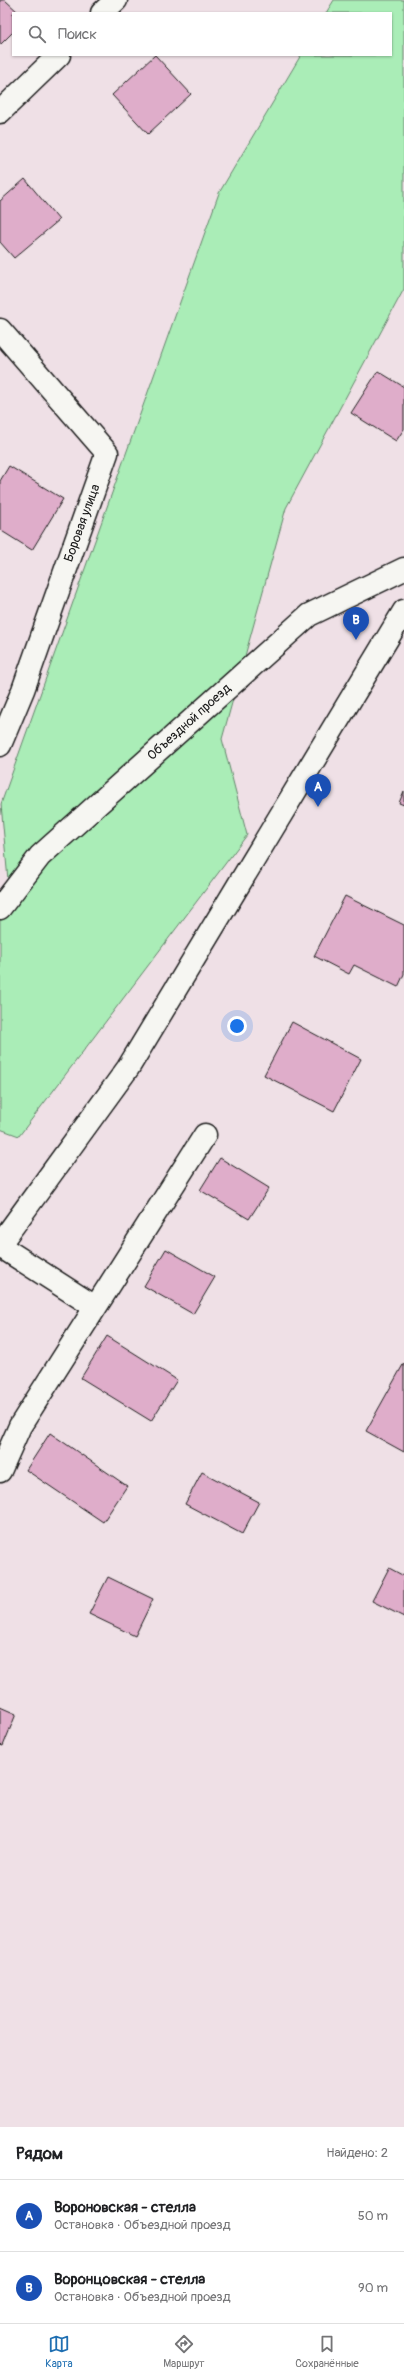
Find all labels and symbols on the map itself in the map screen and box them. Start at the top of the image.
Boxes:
street label: Боровая улица [61,482,103,564]
pin: B [343,607,369,640]
street label: Объездной проезд [144,680,234,764]
pin: A [305,774,331,807]
your location [227,1016,247,1036]

